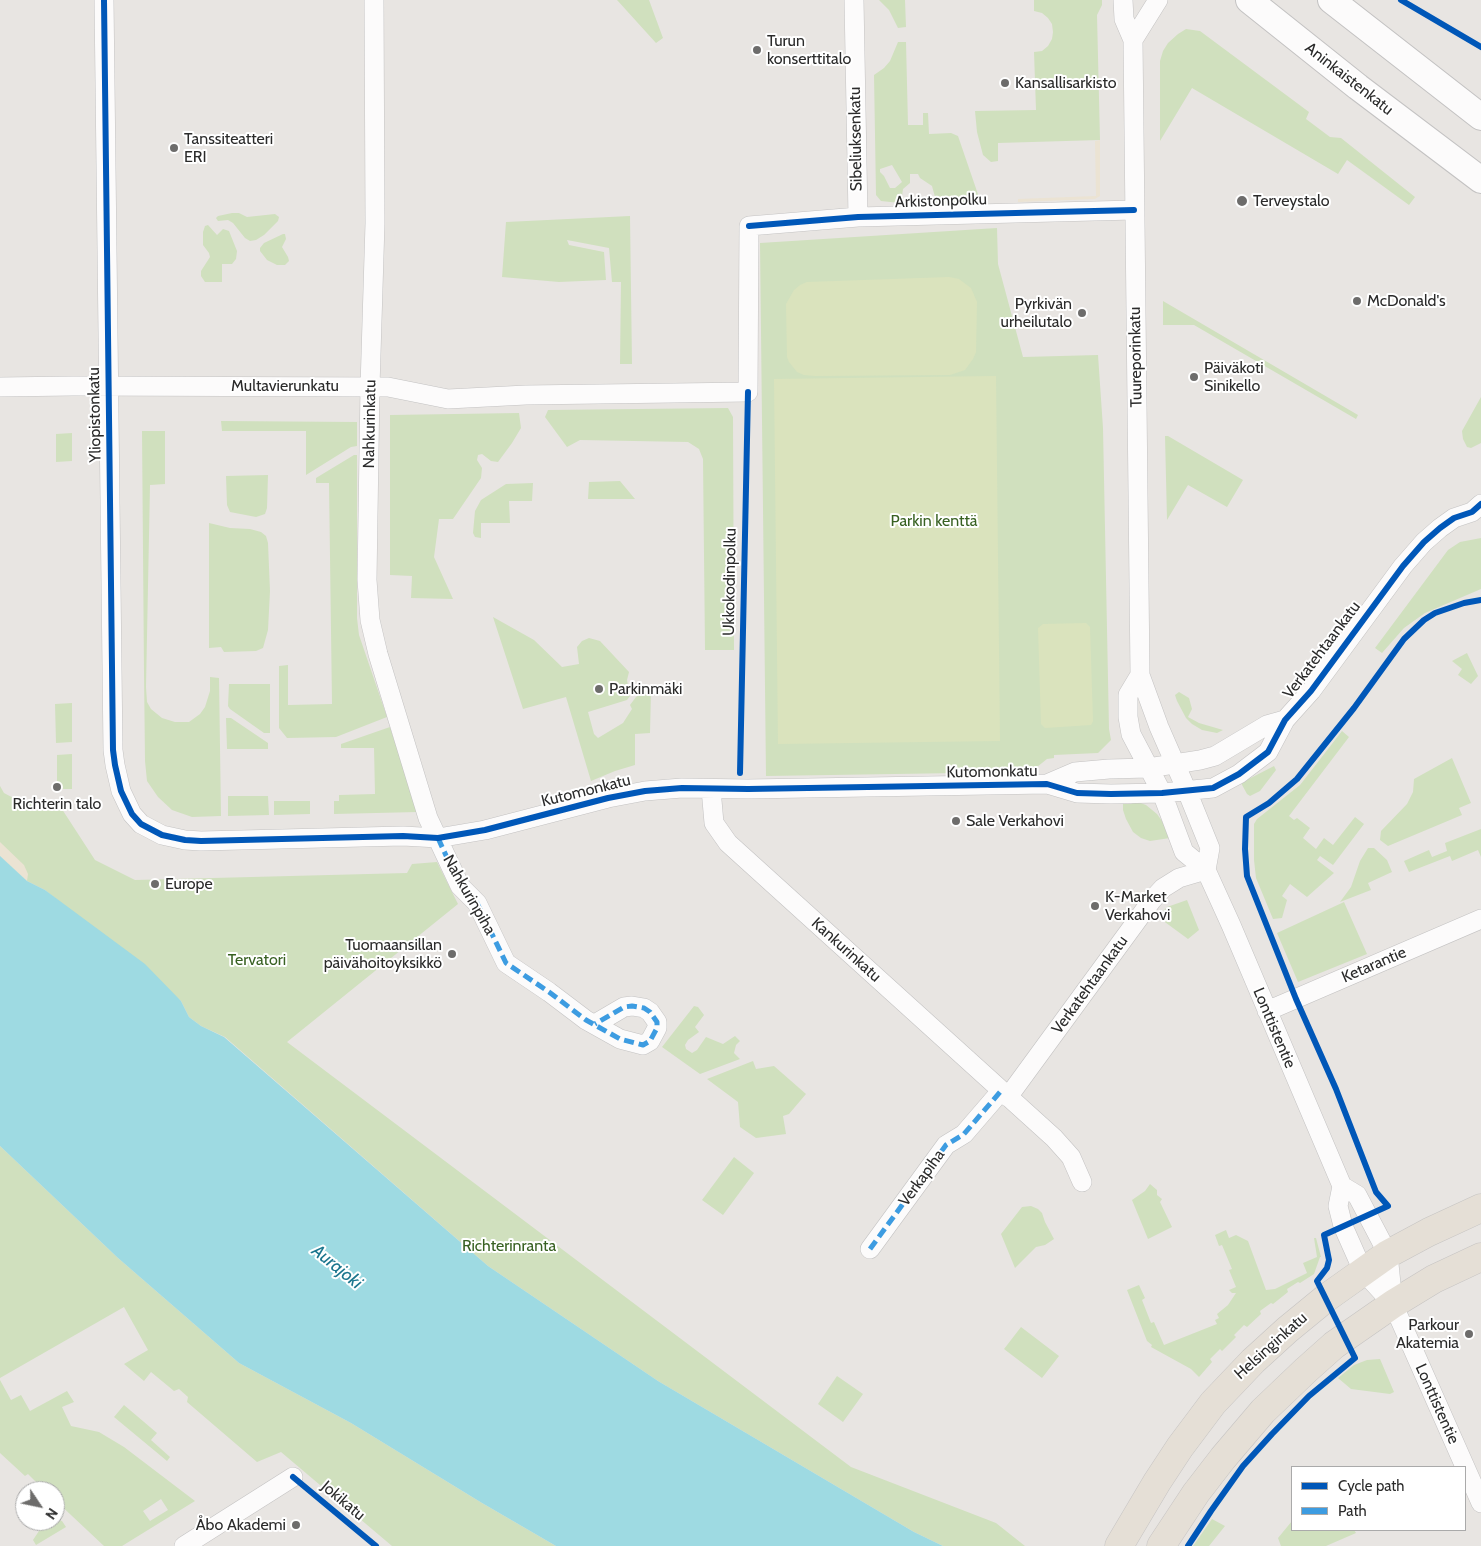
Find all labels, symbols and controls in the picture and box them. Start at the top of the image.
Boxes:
place label: Turun konserttitalo [767,31,851,69]
street label: Aninkaistenkatu [1301,39,1397,119]
marker: Turun konserttitalo [751,44,763,56]
place label: Kansallisarkisto [1015,73,1117,93]
marker: Kansallisarkisto [999,77,1011,89]
street label: Sibeliuksenkatu [845,87,867,191]
place label: Tanssiteatteri ERI [184,129,273,167]
marker: Tanssiteatteri ERI [168,142,180,154]
street label: Arkistonpolku [895,190,987,212]
place label: Terveystalo [1253,191,1330,211]
marker: Terveystalo [1235,194,1249,208]
place label: McDonald's [1367,291,1446,311]
place label: Pyrkivän urheilutalo [1001,294,1072,332]
marker: McDonald's [1351,295,1363,307]
marker: Pyrkivän urheilutalo [1076,307,1088,319]
street label: Tuureporinkatu [1126,307,1146,407]
place label: Päiväkoti Sinikello [1204,358,1264,396]
street label: Yliopistonkatu [85,367,105,463]
marker: Päiväkoti Sinikello [1188,371,1200,383]
street label: Multavierunkatu [231,376,339,396]
street label: Nahkurinkatu [360,379,380,469]
park label: Parkin kenttä [890,511,978,531]
street label: Ukkokodinpolku [719,528,741,636]
street label: Verkatehtaankatu [1279,598,1365,702]
place label: Parkinmäki [609,679,682,699]
marker: Parkinmäki [593,683,605,695]
street label: Kutomonkatu [946,762,1038,782]
street label: Kutomonkatu [539,771,633,811]
marker: Richterin talo [51,781,63,793]
place label: Richterin talo [13,794,101,814]
place label: Sale Verkahovi [966,811,1064,831]
marker: Sale Verkahovi [950,815,962,827]
street label: Nahkurinpiha [438,852,500,938]
place label: Europe [165,874,213,894]
marker: Europe [149,878,161,890]
place label: K-Market Verkahovi [1105,887,1170,925]
marker: K-Market Verkahovi [1089,900,1101,912]
street label: Kankurinkatu [807,914,885,986]
street label: Verkatehtaankatu [1048,932,1132,1038]
place label: Tuomaansillan päivähoitoyksikkö [324,935,442,973]
street label: Ketarantie [1339,943,1409,987]
marker: Tuomaansillan päivähoitoyksikkö [446,948,458,960]
park label: Tervatori [228,950,286,970]
street label: Lonttistentie [1248,985,1300,1071]
street label: Verkapiha [895,1146,949,1210]
park label: Richterinranta [462,1236,556,1256]
water label: Aurajoki [307,1240,367,1294]
street label: Helsinginkatu [1231,1308,1311,1384]
place label: Parkour Akatemia [1396,1315,1459,1353]
marker: Parkour Akatemia [1463,1328,1475,1340]
street label: Lonttistentie [1411,1361,1463,1447]
legend [1291,1466,1466,1531]
street label: Jokikatu [317,1477,369,1525]
text: Cycle path [1338,1477,1404,1495]
north arrow [15,1481,65,1531]
text: Path [1338,1502,1367,1520]
text: N [41,1505,62,1523]
place label: Åbo Akademi [196,1515,286,1535]
marker: Åbo Akademi [290,1519,302,1531]

